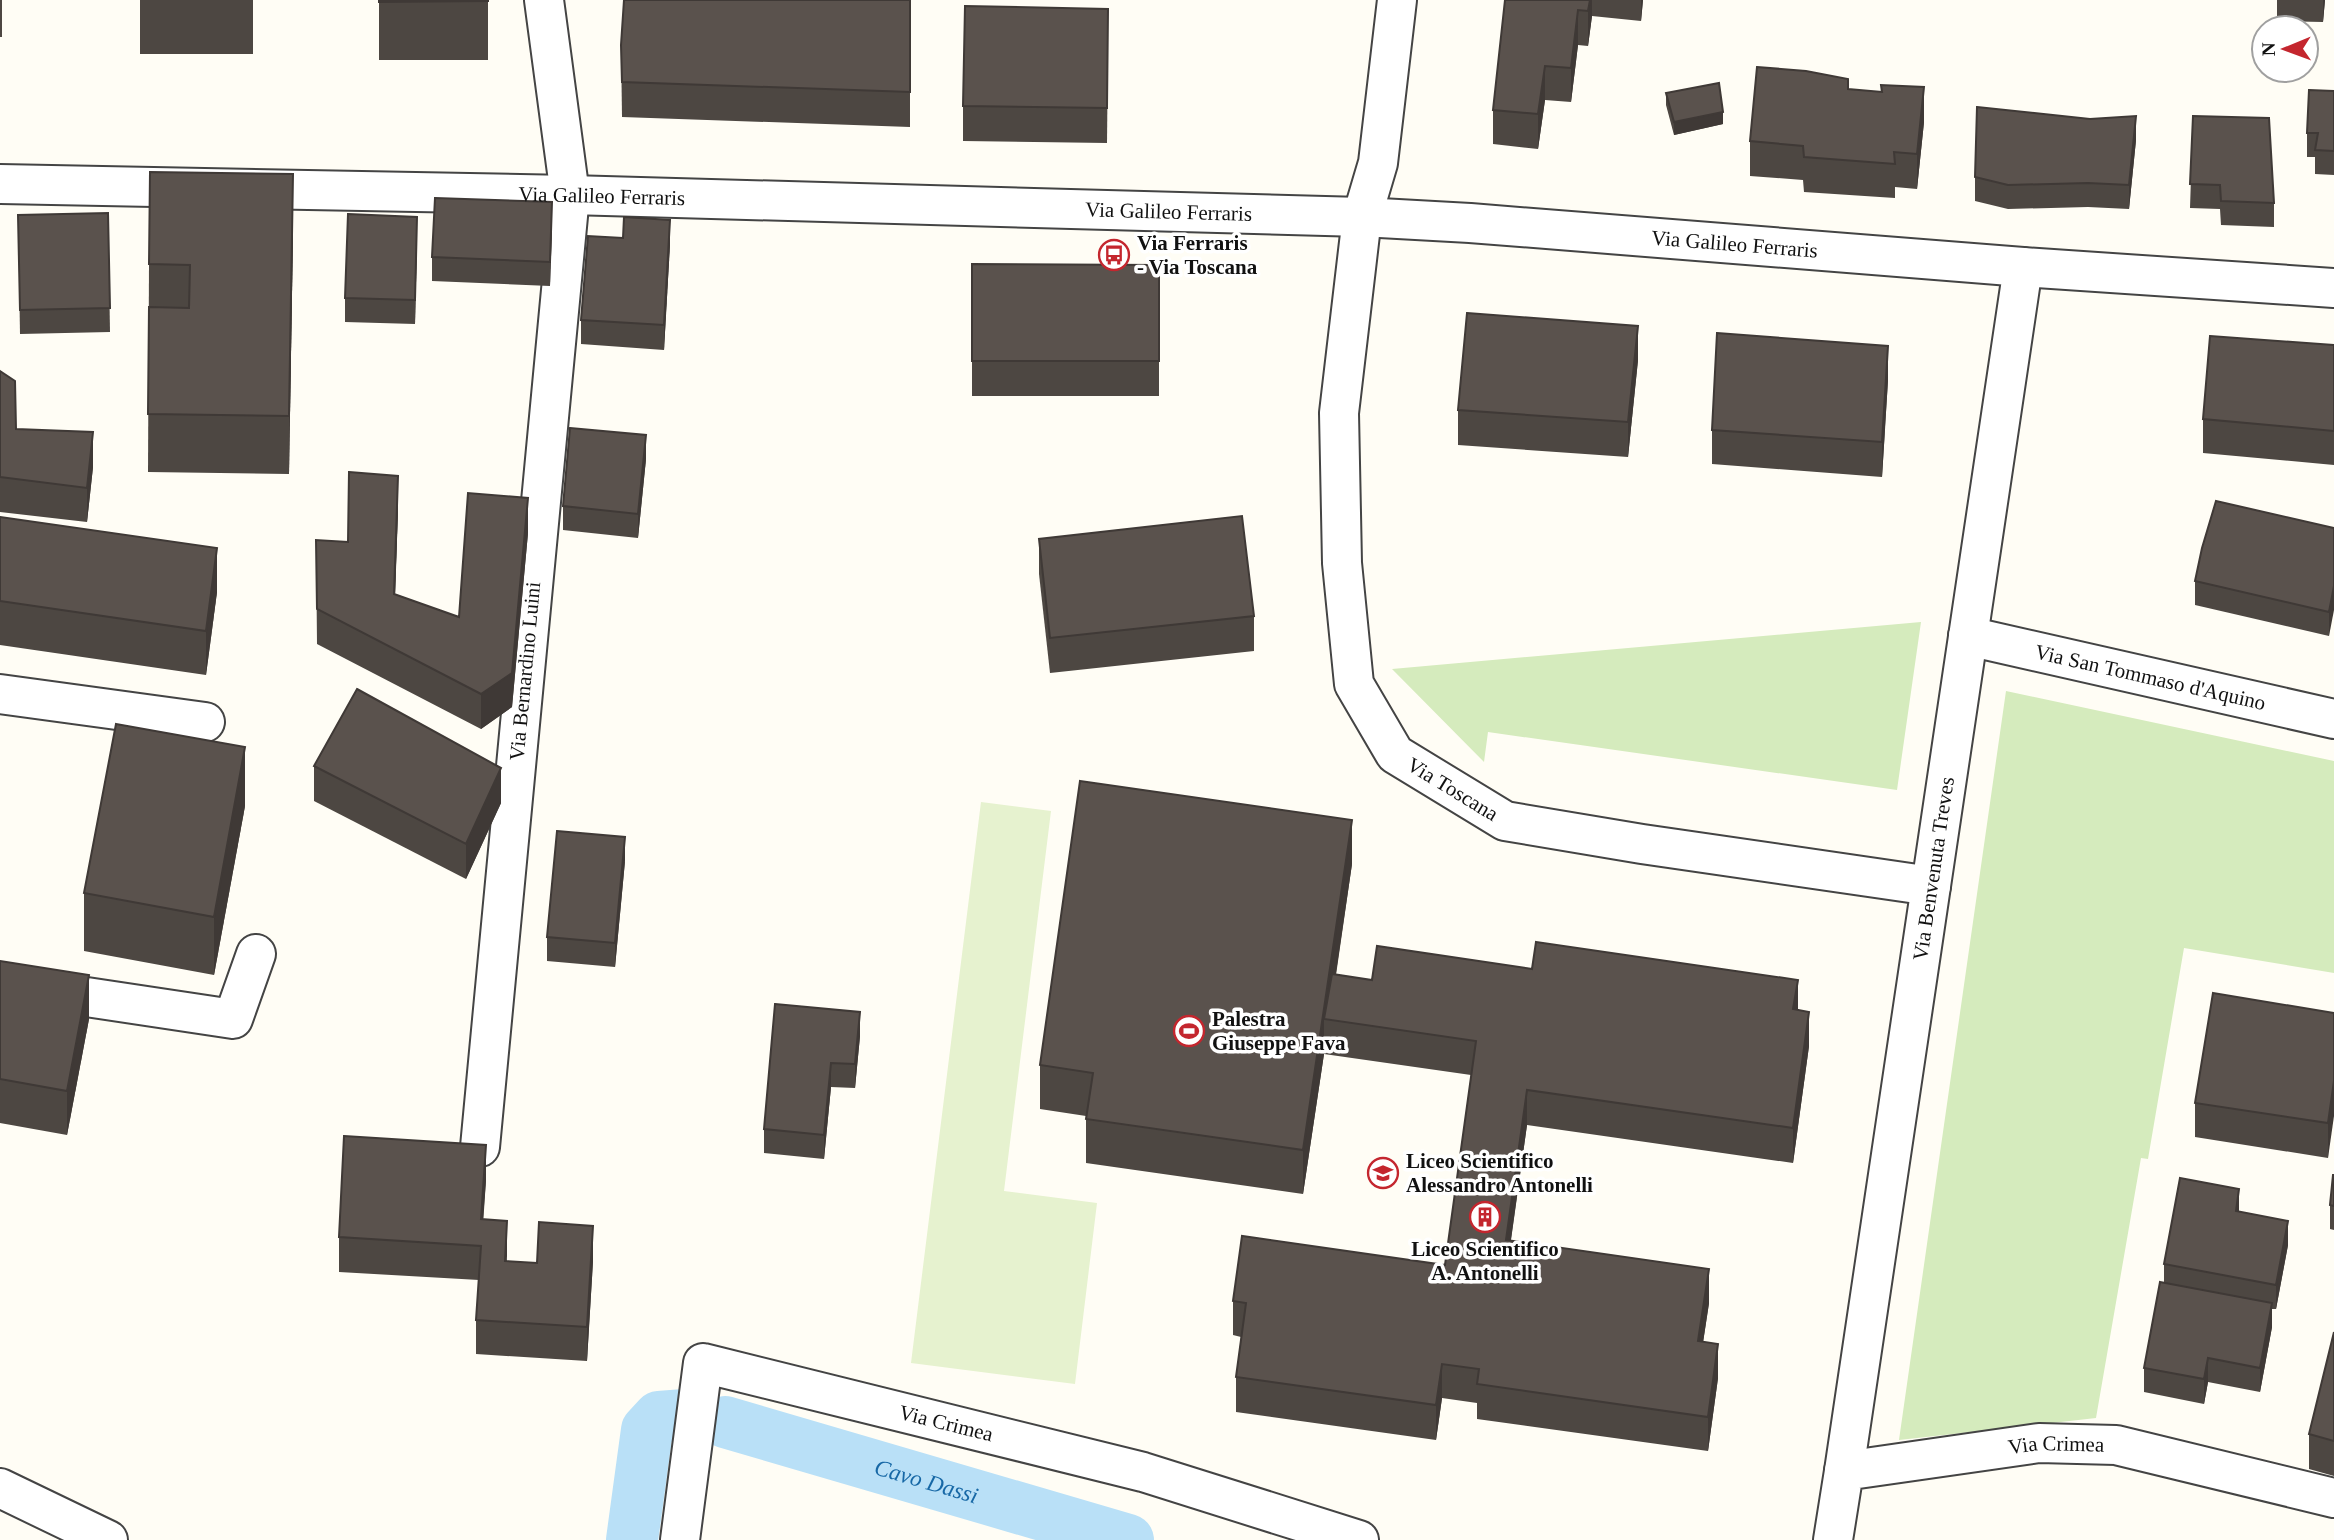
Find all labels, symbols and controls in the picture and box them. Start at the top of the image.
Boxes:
north arrow [2250,14,2320,84]
text: N [2258,42,2279,56]
street label: Via Galileo Ferraris [518,182,686,210]
street label: Via Galileo Ferraris [1085,197,1252,226]
street label: Via Galileo Ferraris [1650,225,1819,263]
place label: Via Ferraris - Via Toscana [1137,231,1258,279]
bus stop icon: Via Ferraris - Via Toscana [1097,238,1131,272]
street label: Via Bernardino Luini [505,580,545,762]
street label: Via San Tommaso d'Aquino [2033,640,2268,715]
street label: Via Toscana [1403,752,1503,826]
street label: Via Benvenuta Treves [1908,775,1959,962]
place label: Palestra Giuseppe Fava [1212,1007,1346,1055]
sports icon: Palestra Giuseppe Fava [1172,1014,1206,1048]
place label: Liceo Scientifico Alessandro Antonelli [1406,1149,1593,1197]
school or university icon: Liceo Scientifico Alessandro Antonelli [1366,1156,1400,1190]
building icon: Liceo Scientifico A. Antonelli [1468,1200,1502,1234]
place label: Liceo Scientifico A. Antonelli [1411,1237,1559,1285]
street label: Via Crimea [897,1400,996,1447]
street label: Via Crimea [2007,1431,2105,1459]
water label: Cavo Dassi [872,1454,981,1508]

